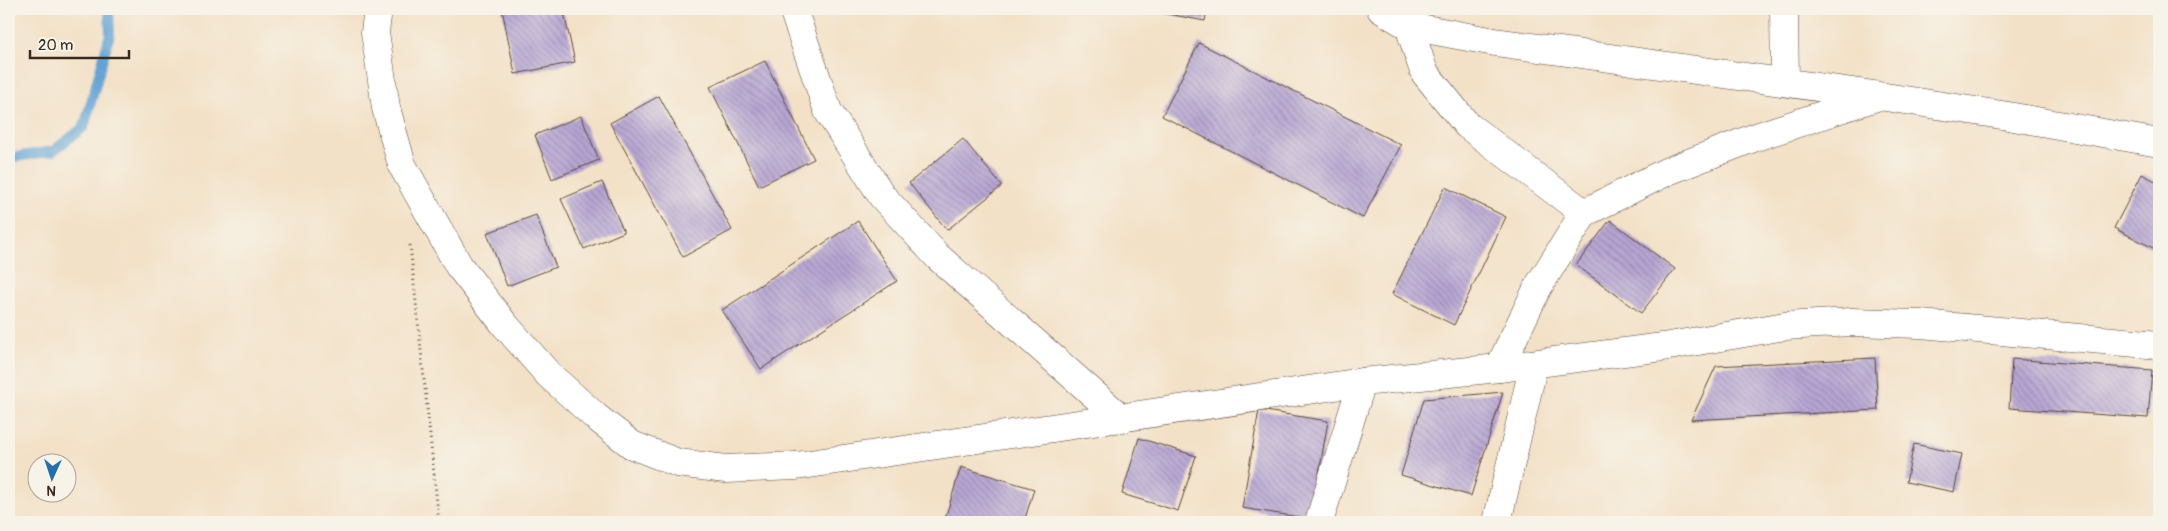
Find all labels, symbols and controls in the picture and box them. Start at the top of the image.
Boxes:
scale bar [30,28,129,60]
text: 20 m [38,36,73,55]
north arrow [28,454,78,504]
text: N [46,482,57,499]

